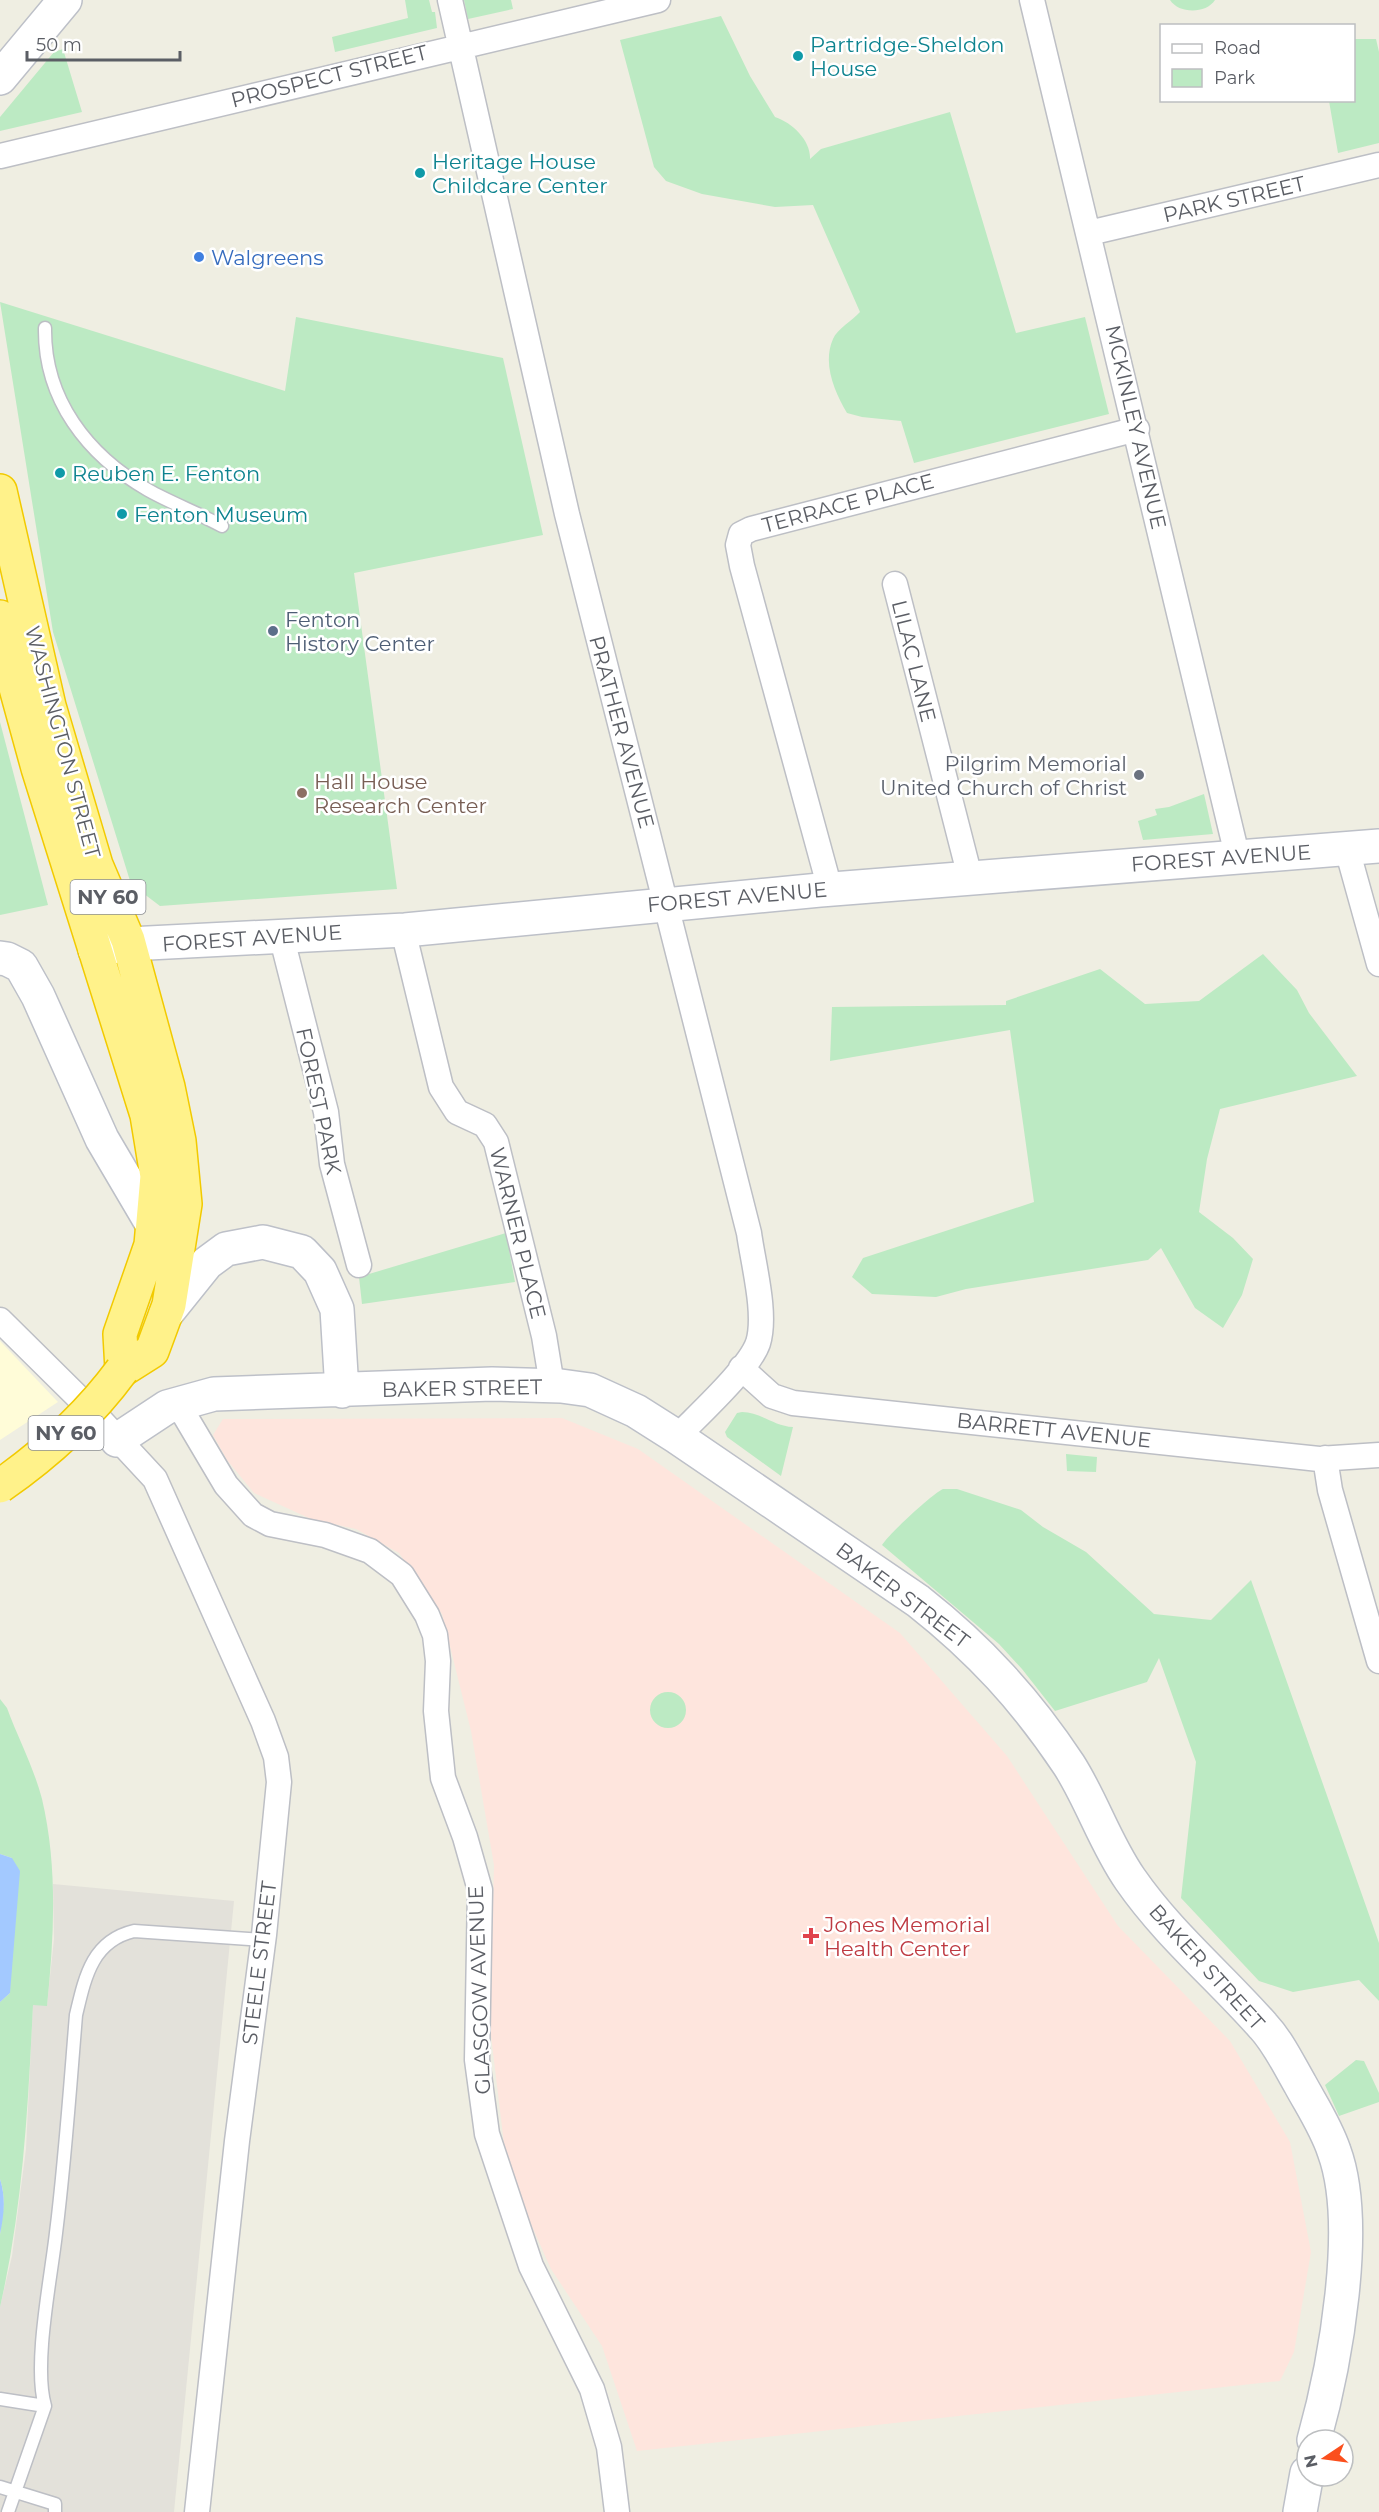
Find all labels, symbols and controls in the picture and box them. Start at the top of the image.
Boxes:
scale bar [27,24,180,62]
legend [1160,24,1355,102]
place label: Partridge-Sheldon House [810,32,1005,81]
text: 50 m [36,34,82,56]
text: Road [1214,37,1261,59]
street label: PROSPECT STREET [228,39,430,113]
marker: Partridge-Sheldon House [791,49,805,63]
text: Park [1214,67,1255,89]
place label: Heritage House Childcare Center [432,149,608,198]
marker: Heritage House Childcare Center [413,166,427,180]
street label: PARK STREET [1161,171,1307,227]
place label: Walgreens [211,245,324,270]
marker: Walgreens [192,250,206,264]
street label: MCKINLEY AVENUE [1100,322,1172,532]
place label: Reuben E. Fenton [72,461,260,486]
marker: Reuben E. Fenton [53,466,67,480]
street label: TERRACE PLACE [759,468,937,538]
place label: Fenton Museum [134,502,308,527]
marker: Fenton Museum [115,507,129,521]
street label: LILAC LANE [887,597,941,725]
place label: Fenton History Center [285,607,435,656]
street label: WASHINGTON STREET [20,623,106,861]
marker: Fenton History Center [266,624,280,638]
street label: PRATHER AVENUE [584,633,660,831]
place label: Pilgrim Memorial United Church of Christ [880,751,1127,800]
marker: Pilgrim Memorial United Church of Christ [1132,768,1146,782]
place label: Hall House Research Center [314,769,487,818]
marker: Hall House Research Center [295,786,309,800]
street label: FOREST AVENUE [1130,839,1312,877]
street label: FOREST AVENUE [646,877,828,917]
road number: NY 60 [70,880,146,914]
street label: FOREST AVENUE [161,919,343,957]
street label: FOREST PARK [291,1025,347,1177]
street label: WARNER PLACE [485,1145,551,1321]
street label: BAKER STREET [382,1374,542,1402]
street label: BARRETT AVENUE [955,1407,1153,1453]
road number: NY 60 [28,1416,104,1450]
street label: BAKER STREET [831,1537,975,1653]
street label: STEELE STREET [237,1880,281,2046]
street label: GLASGOW AVENUE [463,1885,495,2095]
street label: BAKER STREET [1144,1899,1270,2035]
place label: Jones Memorial Health Center [823,1912,990,1961]
marker: Jones Memorial Health Center [802,1927,820,1945]
north arrow [1295,2428,1355,2488]
text: N [1300,2453,1322,2470]

